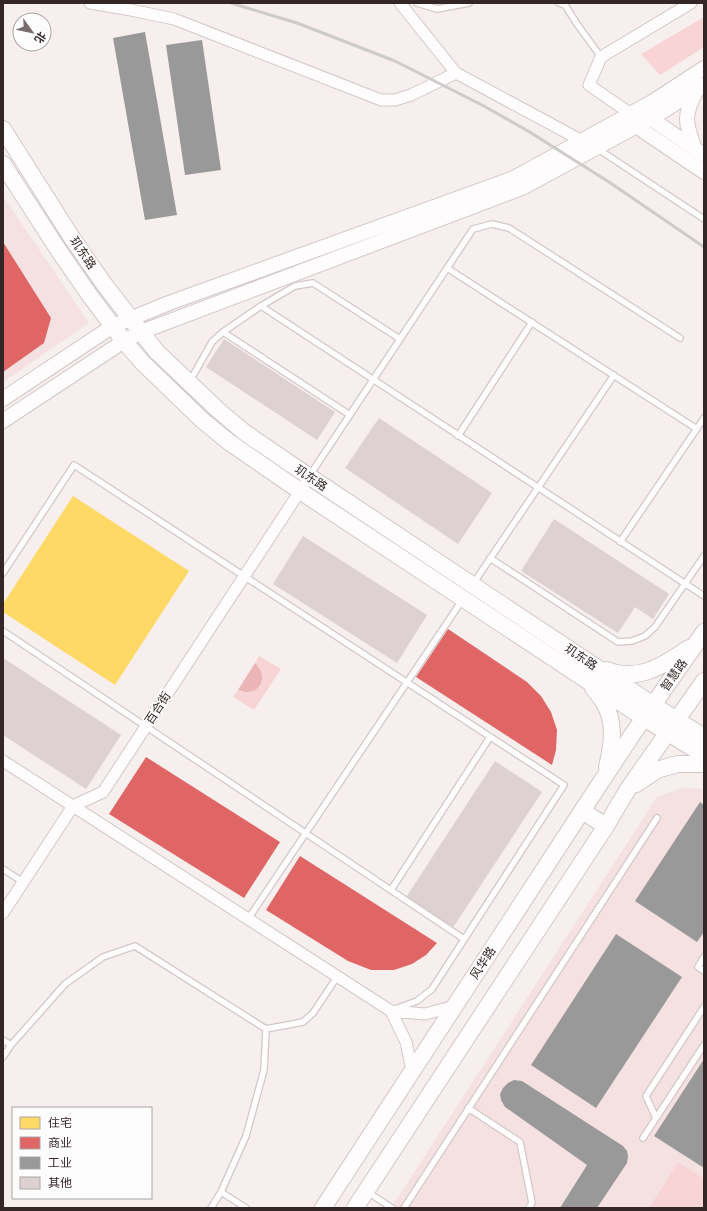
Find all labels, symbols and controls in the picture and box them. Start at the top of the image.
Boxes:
north arrow [12,12,52,52]
text: 北 [32,30,49,46]
street label: 玑东路 [67,234,100,272]
street label: 玑东路 [292,461,330,494]
street label: 玑东路 [562,640,600,673]
street label: 智慧路 [657,656,690,694]
street label: 百合街 [141,689,174,727]
street label: 风华路 [466,944,499,982]
legend [12,1107,152,1199]
text: 住宅 [48,1115,72,1130]
text: 商业 [48,1135,72,1150]
text: 工业 [48,1155,72,1170]
text: 其他 [48,1175,72,1190]

